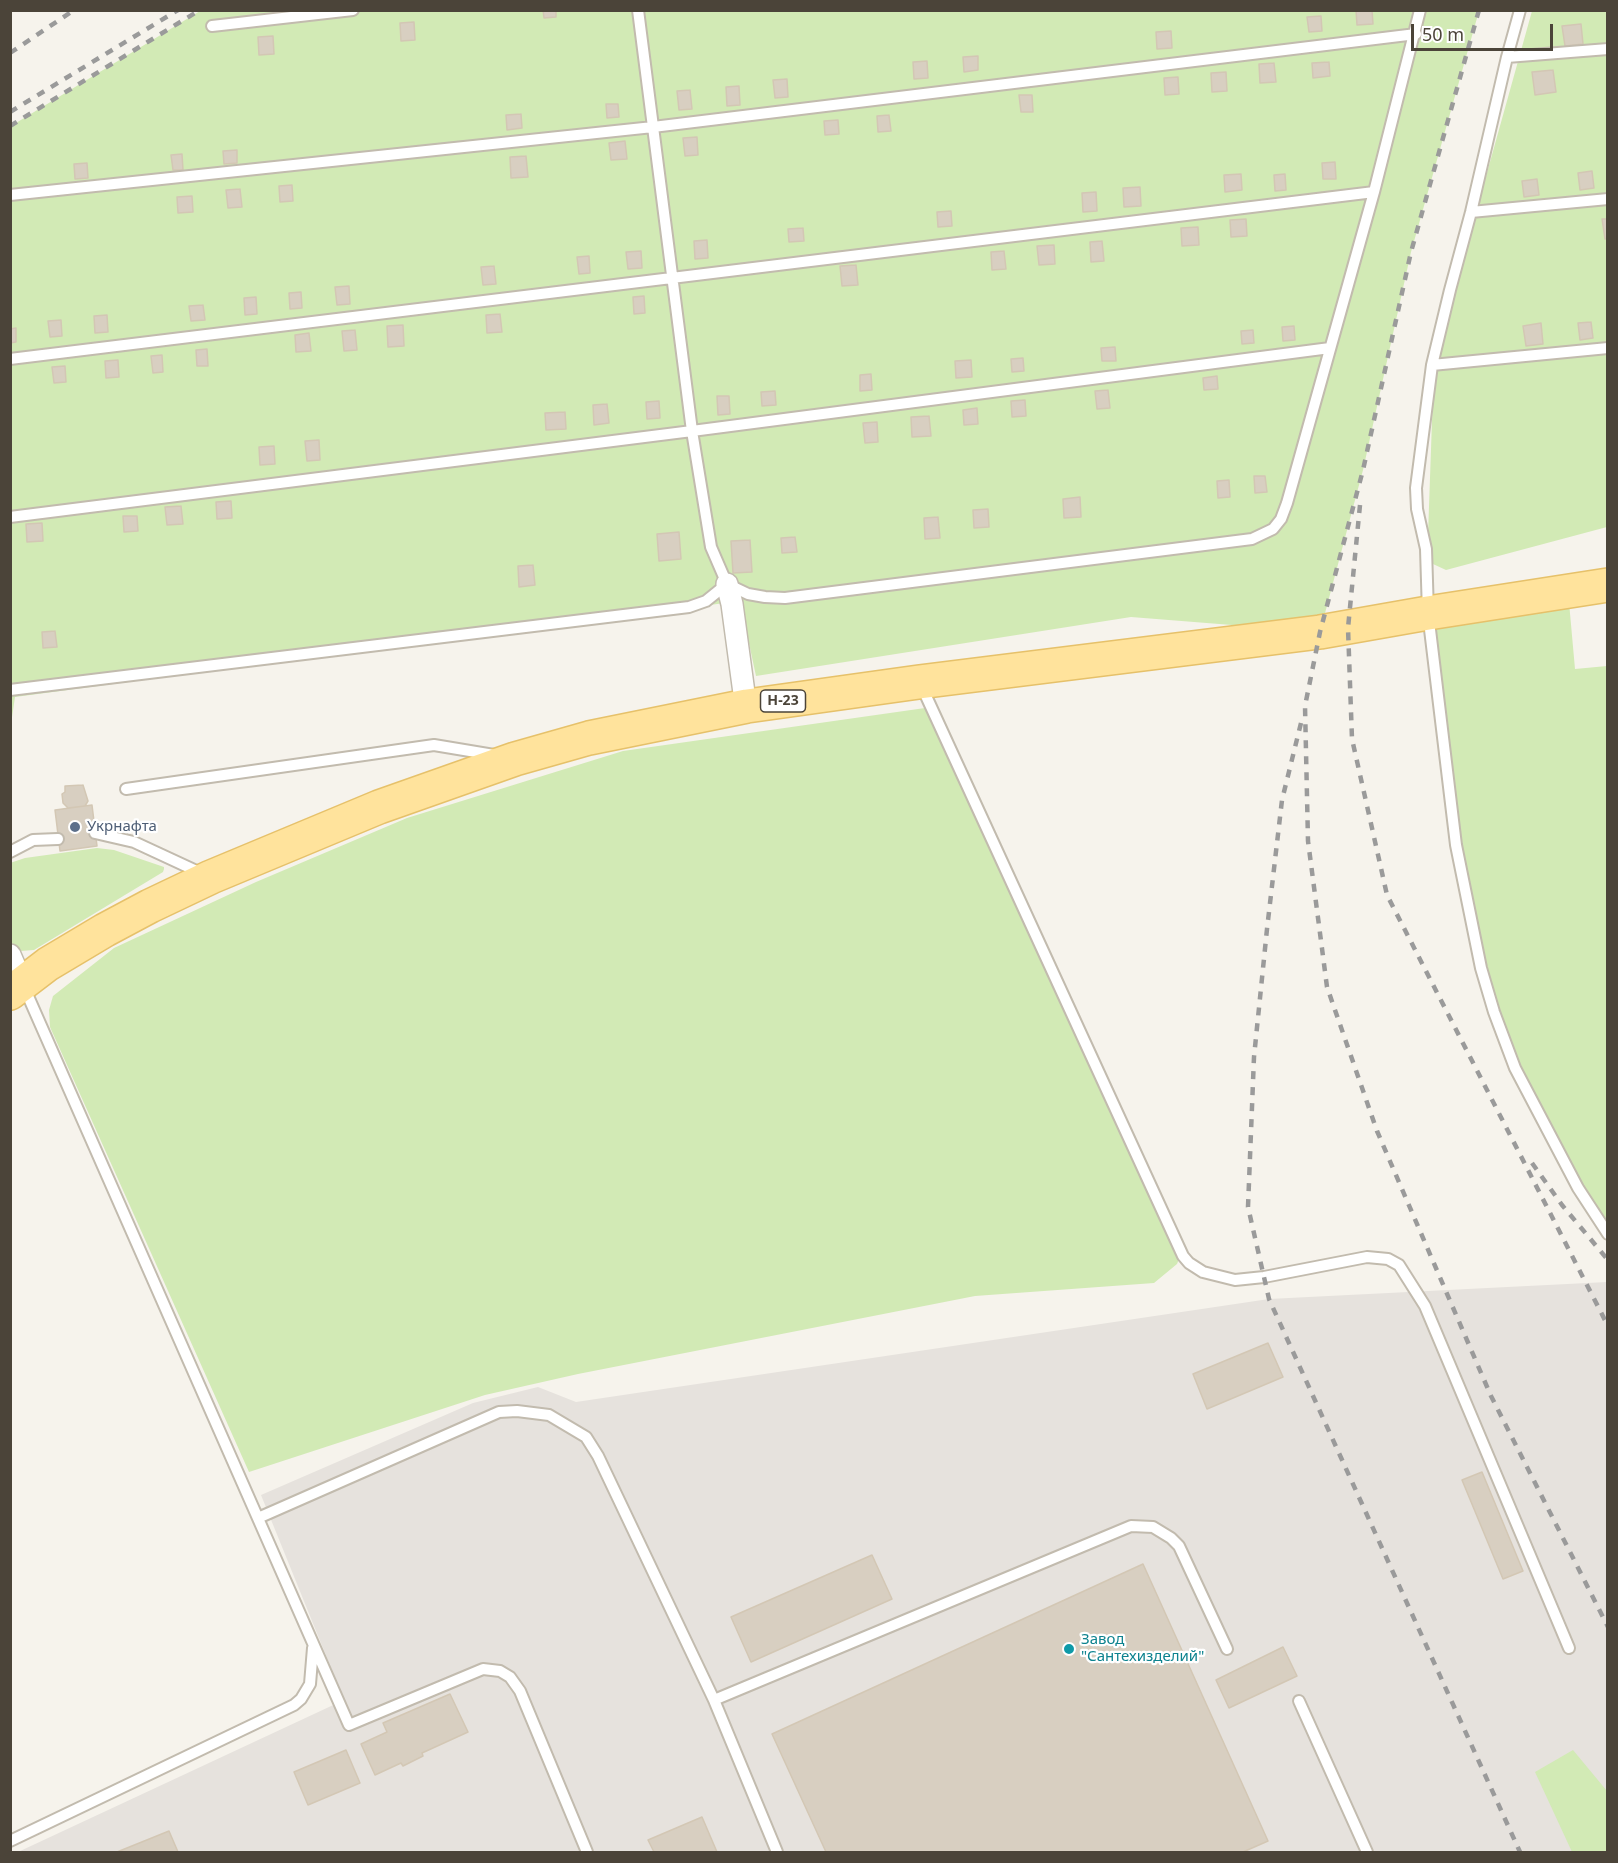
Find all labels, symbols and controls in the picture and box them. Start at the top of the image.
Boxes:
scale bar [1414,12,1556,50]
text: 50 m [1422,22,1464,46]
road number: Н-23 [760,690,806,712]
place label: Укрнафта [87,818,157,836]
marker: Укрнафта [68,820,82,834]
place label: Завод "Сантехизделий" [1081,1631,1204,1666]
marker: Завод "Сантехизделий" [1062,1642,1076,1656]

